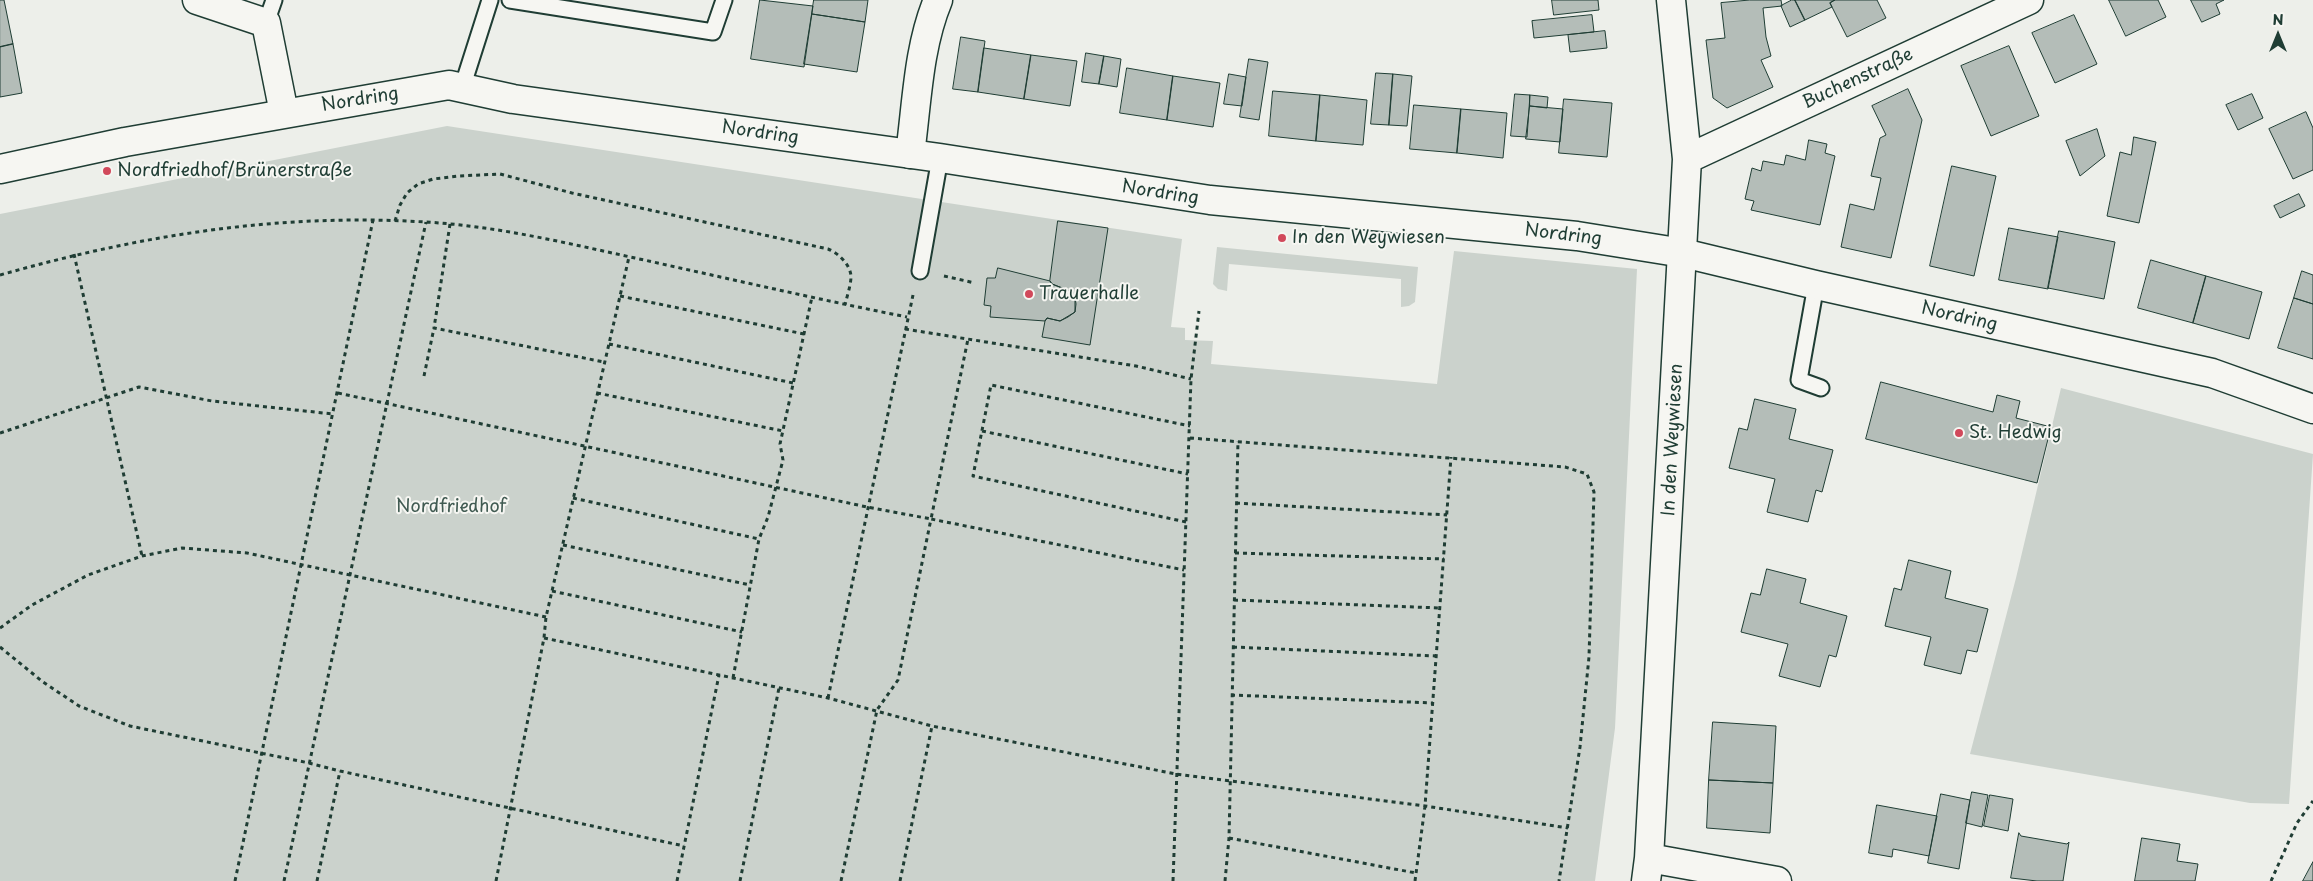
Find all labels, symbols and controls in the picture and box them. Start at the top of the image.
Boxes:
text: N [2272,9,2284,30]
north arrow [2253,10,2303,60]
street label: Buchenstraße [1799,44,1917,114]
street label: Nordring [320,83,400,117]
street label: Nordring [720,117,800,149]
place label: Nordfriedhof/Brünerstraße [117,160,352,182]
marker: Nordfriedhof/Brünerstraße [101,165,113,177]
street label: Nordring [1120,176,1200,210]
street label: Nordring [1523,220,1603,250]
place label: In den Weywiesen [1292,227,1445,249]
marker: In den Weywiesen [1276,232,1288,244]
place label: Trauerhalle [1039,283,1139,305]
marker: Trauerhalle [1023,288,1035,300]
street label: Nordring [1919,298,1999,336]
street label: In den Weywiesen [1658,363,1688,517]
place label: St. Hedwig [1969,422,2062,444]
marker: St. Hedwig [1953,427,1965,439]
park label: Nordfriedhof [396,496,506,518]

